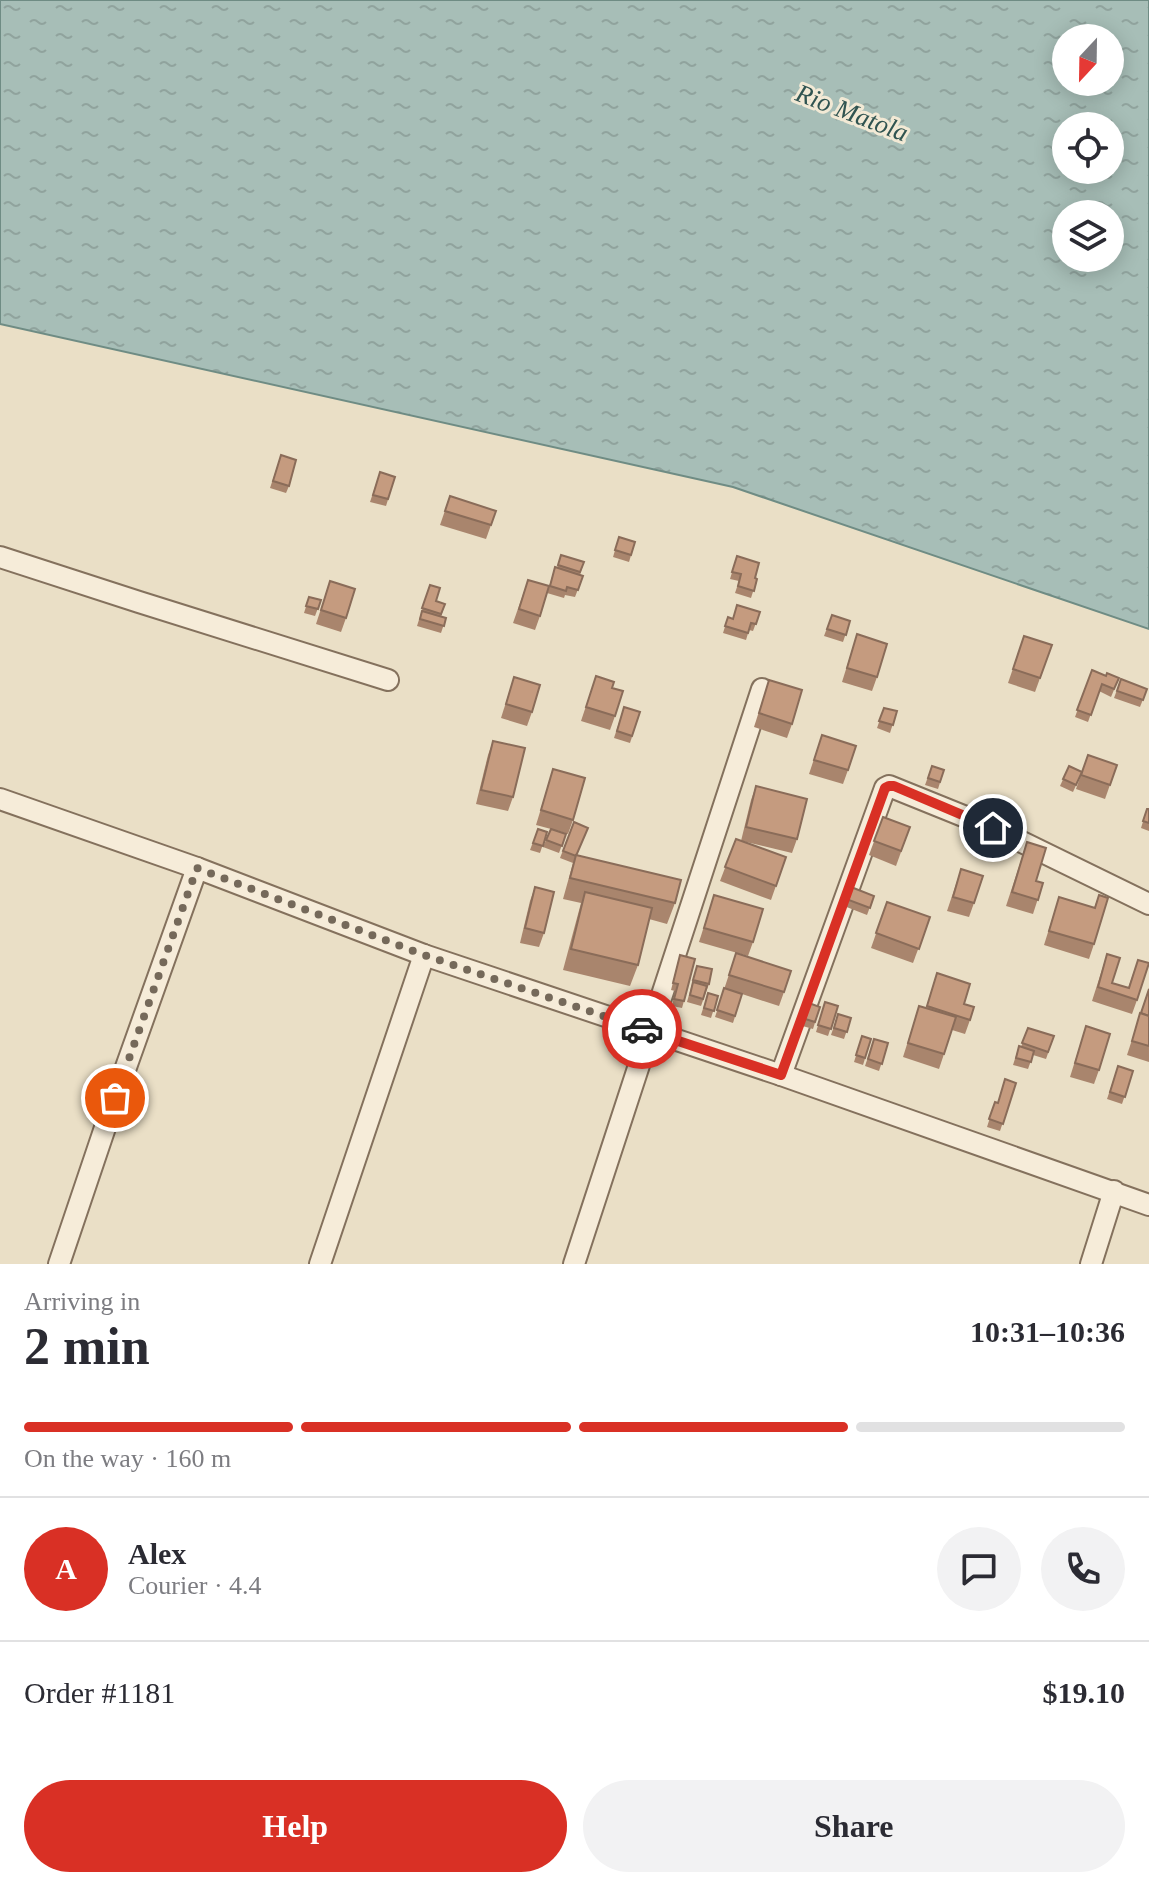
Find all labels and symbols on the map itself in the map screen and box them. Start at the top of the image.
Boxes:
north arrow [1052,24,1124,96]
water label: Rio Matola [791,78,912,148]
pin [959,794,1027,862]
courier [602,989,682,1069]
pin [81,1064,149,1132]

